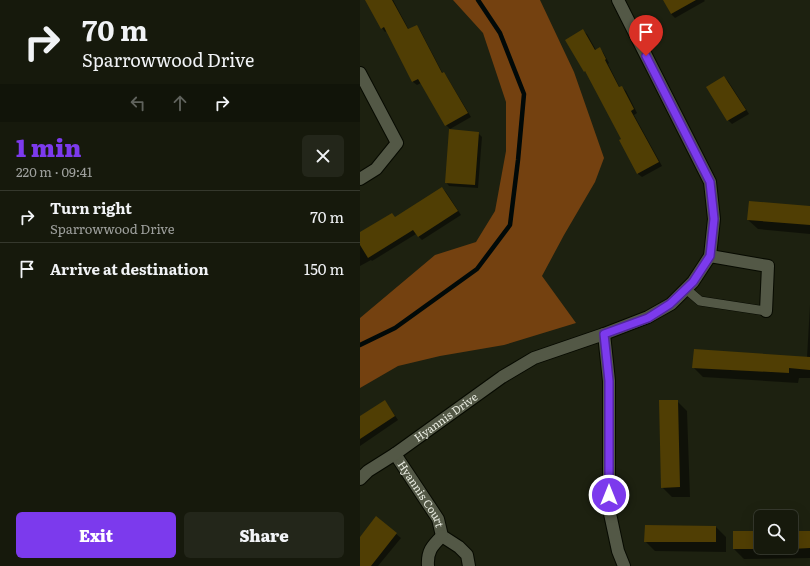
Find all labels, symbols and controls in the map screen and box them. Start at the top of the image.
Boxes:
text: 70 m [82,8,148,50]
pin [629,15,663,56]
icon: right [16,16,68,68]
icon: arrive [635,21,657,43]
text: Sparrowwood Drive [82,46,254,73]
icon: left [127,92,149,114]
icon: ahead [169,92,191,114]
icon: right [211,92,233,114]
text: 1 min [16,129,81,164]
button: close [302,135,344,177]
text: 220 m · 09:41 [16,162,92,181]
text: Turn right [50,196,132,219]
text: 70 m [310,205,344,228]
icon: right [16,206,38,228]
text: Sparrowwood Drive [50,219,174,238]
text: Arrive at destination [50,257,209,280]
text: 150 m [304,257,344,280]
icon: arrive [16,258,38,280]
street label: Hyannis Drive [410,388,481,445]
street label: Hyannis Court [394,457,449,529]
position arrow [588,474,630,516]
map controls [754,510,798,554]
button: search [754,510,798,554]
button: Exit [16,512,176,558]
button: Share [184,512,344,558]

